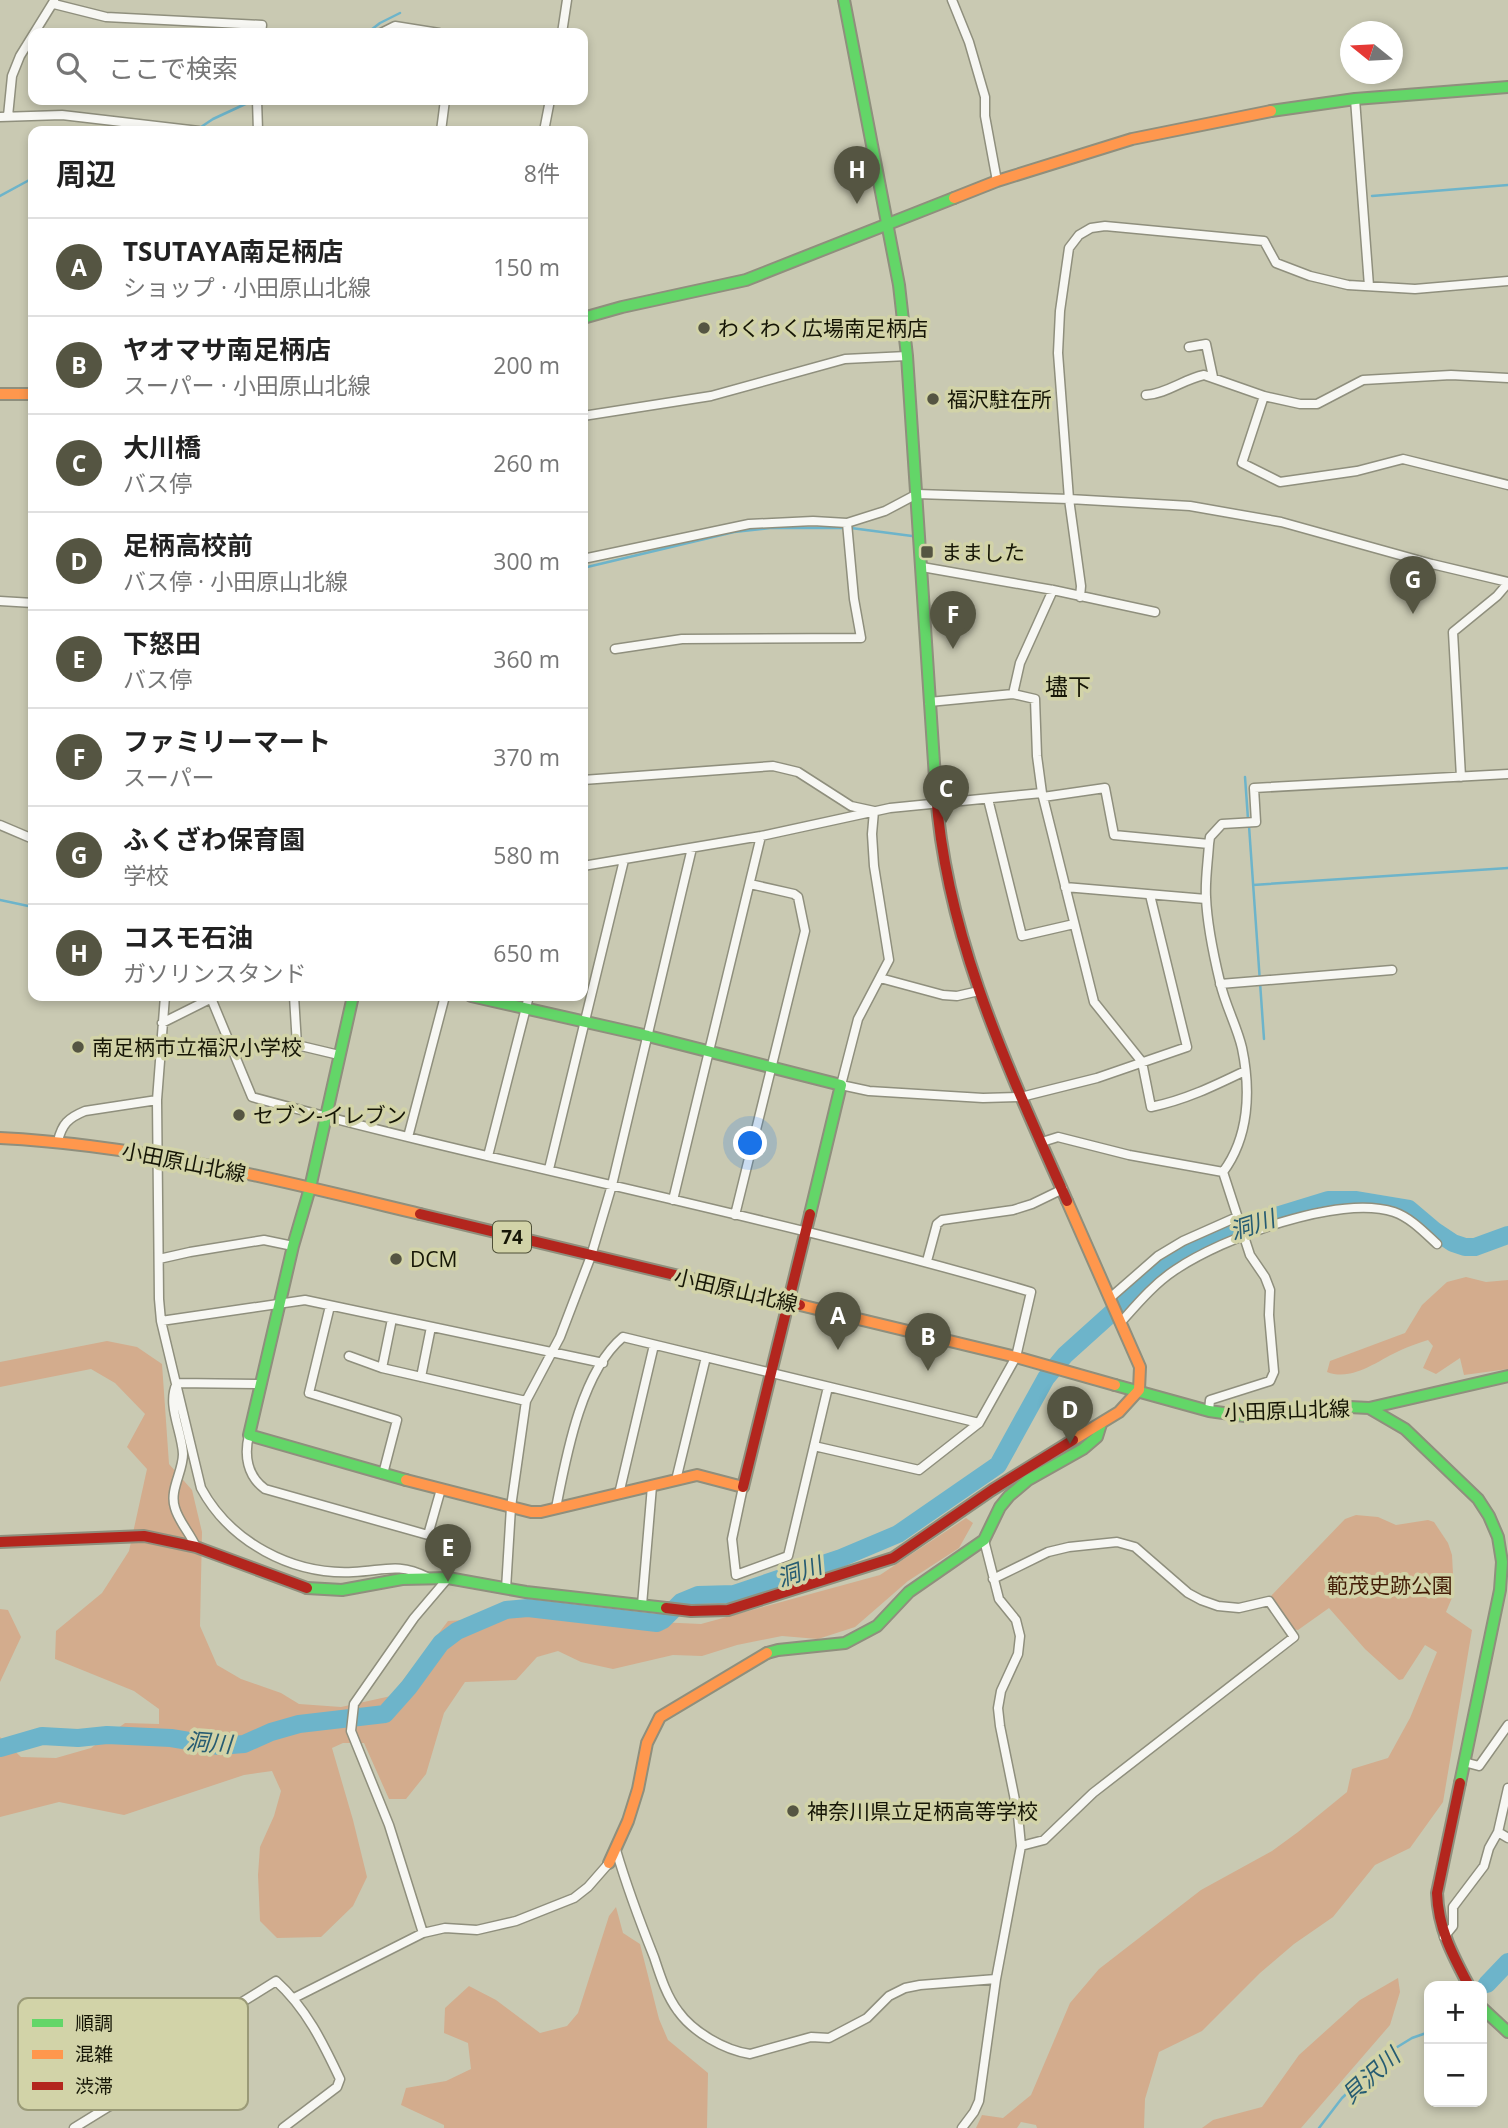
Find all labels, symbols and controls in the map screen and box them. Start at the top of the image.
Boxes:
north arrow [1340,21,1403,84]
search box [28,28,588,105]
icon: search [52,48,90,86]
text: ここで検索 [108,50,238,86]
pin: H [834,146,880,204]
text: 周辺 [56,153,116,194]
text: 8件 [524,157,560,189]
text: TSUTAYA南足柄店 [123,233,343,269]
text: A [71,251,87,283]
text: 150 m [493,251,560,283]
text: ショップ · 小田原山北線 [123,271,371,303]
place label: わくわく広場南足柄店 [718,314,928,342]
marker: わくわく広場南足柄店 [696,320,712,336]
text: ヤオマサ南足柄店 [123,331,331,367]
text: B [71,349,87,381]
text: 200 m [493,349,560,381]
text: スーパー · 小田原山北線 [123,369,371,401]
place label: 福沢駐在所 [947,385,1052,413]
marker: 福沢駐在所 [925,391,941,407]
text: 大川橋 [123,429,201,465]
text: C [72,447,86,479]
text: 260 m [493,447,560,479]
text: バス停 [123,467,192,499]
text: 足柄高校前 [123,527,253,563]
place label: まました [941,538,1025,566]
marker: まました [919,544,935,560]
text: D [70,545,88,577]
text: 300 m [493,545,560,577]
pin: G [1390,556,1436,614]
text: バス停 · 小田原山北線 [123,565,348,597]
pin: F [930,591,976,649]
text: 下怒田 [123,625,201,661]
text: E [73,643,85,675]
text: 360 m [493,643,560,675]
text: バス停 [123,663,192,695]
district label: 壗下 [1045,670,1091,702]
text: ファミリーマート [123,723,331,759]
text: F [73,741,85,773]
text: 370 m [493,741,560,773]
text: スーパー [123,761,215,793]
pin: C [923,765,969,823]
text: ふくざわ保育園 [123,821,305,857]
text: G [71,839,87,871]
text: 580 m [493,839,560,871]
text: 学校 [123,859,169,891]
text: コスモ石油 [123,919,253,955]
text: H [70,937,88,969]
text: 650 m [493,937,560,969]
text: ガソリンスタンド [123,957,307,989]
place label: 南足柄市立福沢小学校 [92,1033,302,1061]
marker: 南足柄市立福沢小学校 [70,1039,86,1055]
place label: セブン-イレブン [253,1101,407,1129]
marker: セブン-イレブン [231,1107,247,1123]
your location [733,1126,767,1160]
street label: 小田原山北線 [119,1136,249,1188]
water label: 洞川 [1225,1201,1282,1246]
road number: 74 [493,1222,531,1252]
place label: DCM [410,1245,457,1273]
marker: DCM [388,1251,404,1267]
street label: 小田原山北線 [671,1262,801,1318]
pin: A [815,1292,861,1350]
pin: B [905,1313,951,1371]
pin: D [1047,1386,1093,1444]
street label: 小田原山北線 [1224,1394,1350,1426]
pin: E [425,1524,471,1582]
water label: 洞川 [772,1547,829,1594]
park label: 範茂史跡公園 [1327,1571,1453,1599]
water label: 洞川 [185,1724,236,1760]
place label: 神奈川県立足柄高等学校 [807,1797,1038,1825]
marker: 神奈川県立足柄高等学校 [785,1803,801,1819]
map controls [1424,1981,1487,2107]
button: + [1424,1981,1487,2044]
legend [18,1998,248,2110]
text: 順調 [75,2010,113,2036]
water label: 貝沢川 [1334,2038,1409,2110]
text: 混雑 [75,2041,113,2067]
button: − [1424,2044,1487,2107]
text: 渋滞 [75,2073,113,2099]

